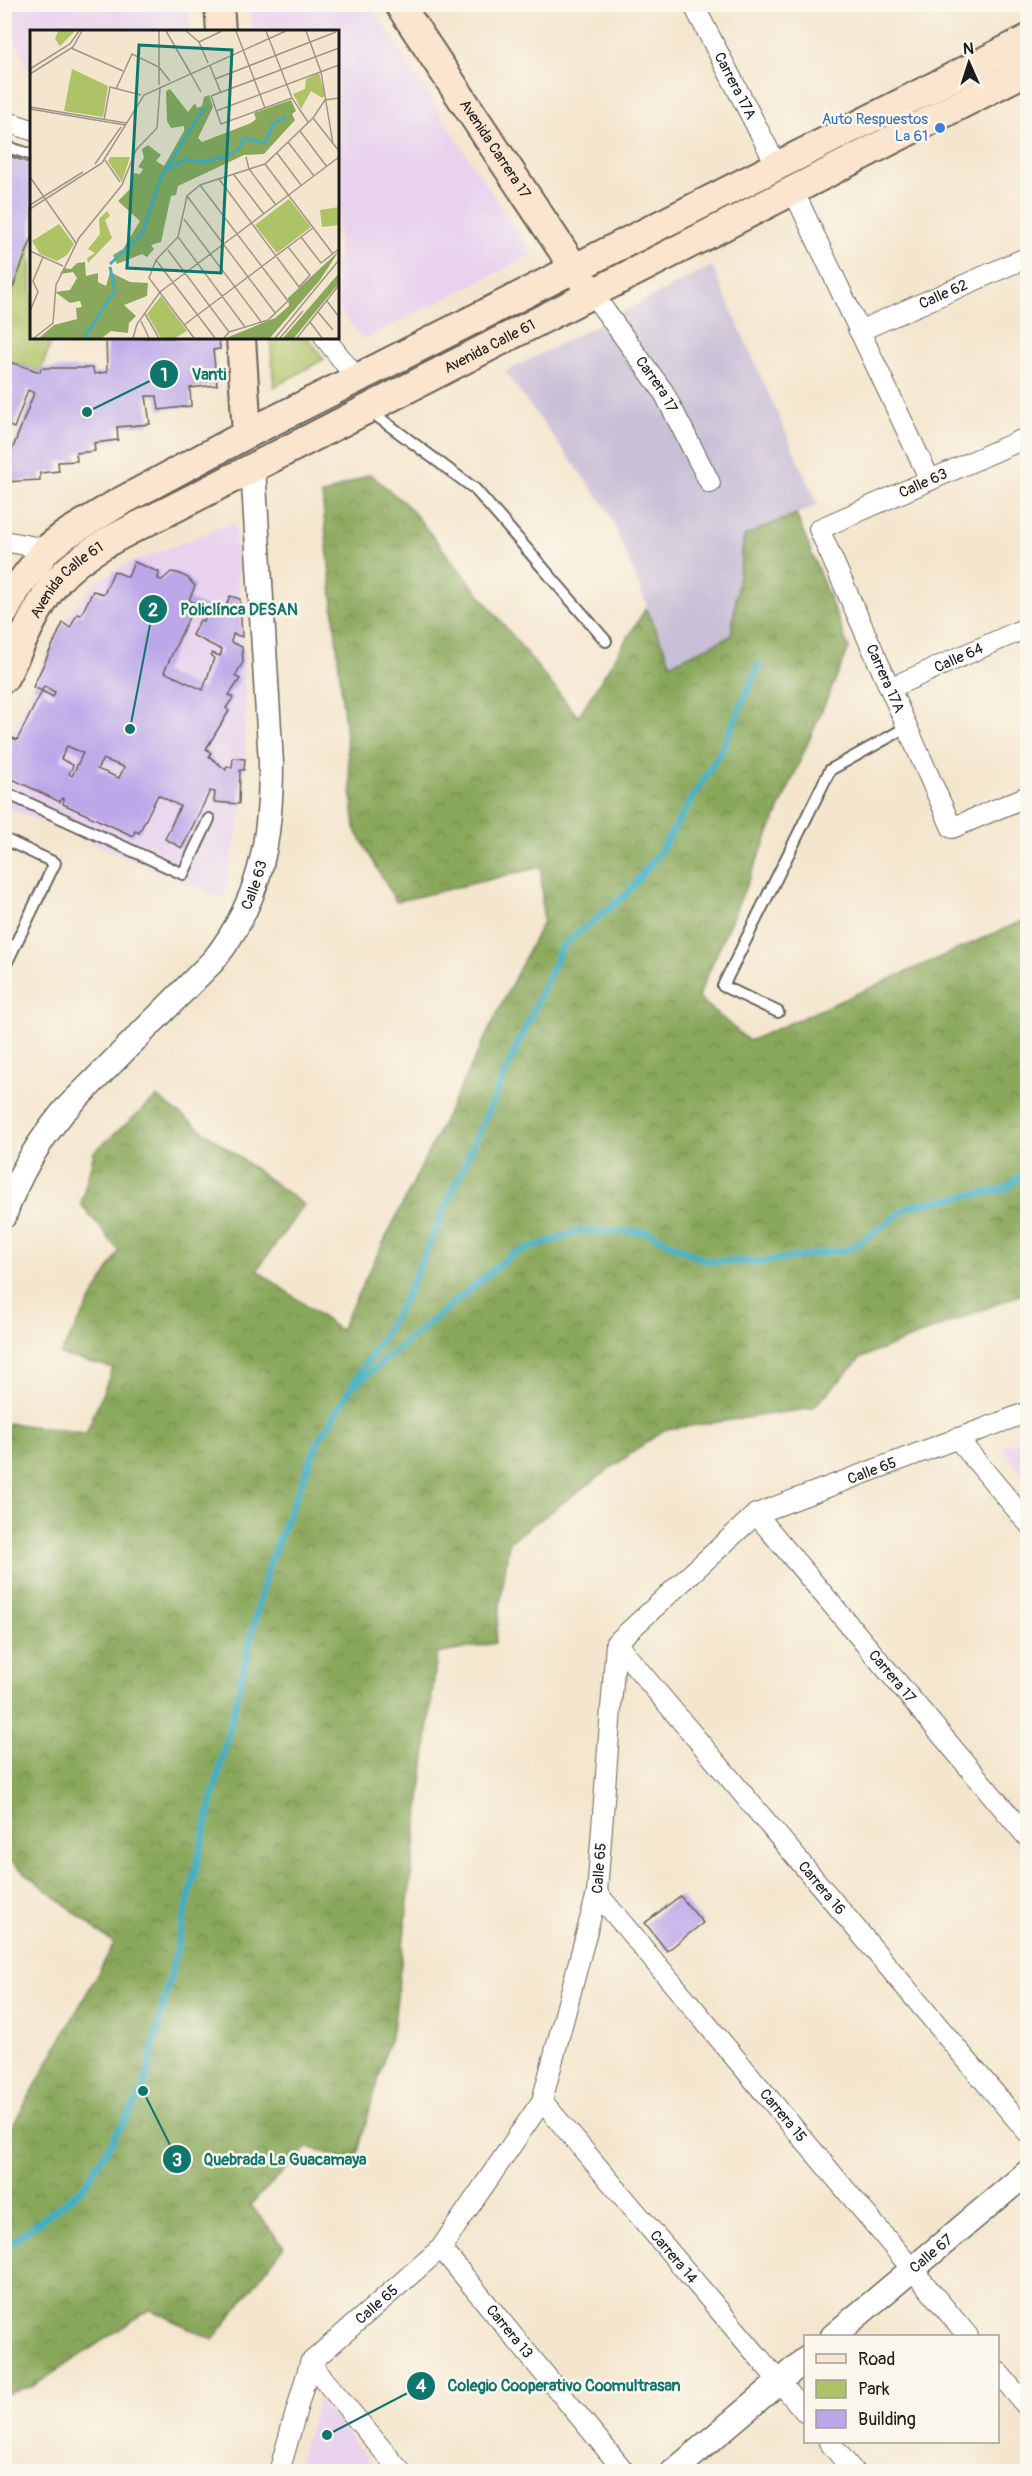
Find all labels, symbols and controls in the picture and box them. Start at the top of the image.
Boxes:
inset map [30,30,339,339]
north arrow [939,33,999,93]
text: N [962,39,974,59]
street label: Carrera 17A [710,49,760,123]
street label: Avenida Carrera 17 [455,96,535,202]
place label: Auto Respuestos La 61 [822,110,928,146]
marker: Auto Respuestos La 61 [933,121,947,135]
street label: Calle 62 [916,276,971,314]
street label: Avenida Calle 61 [441,315,539,378]
street label: Carrera 17 [631,353,681,416]
callout: Vanti [149,357,238,391]
text: 1 [160,364,168,387]
text: Vanti [192,365,227,385]
street label: Calle 63 [896,464,950,503]
street label: Avenida Calle 61 [26,538,107,622]
callout: Policlínca DESAN [138,592,310,626]
text: 2 [148,599,158,622]
text: Policlínca DESAN [180,600,298,620]
street label: Calle 64 [931,639,986,677]
street label: Carrera 17A [861,641,909,716]
street label: Calle 63 [237,858,272,913]
street label: Calle 65 [845,1453,899,1489]
street label: Carrera 17 [864,1646,920,1707]
street label: Calle 65 [588,1842,611,1894]
street label: Carrera 16 [794,1858,850,1919]
street label: Carrera 15 [755,2085,811,2146]
callout: Quebrada La Guacamaya [162,2142,379,2176]
text: 3 [172,2149,182,2172]
text: Quebrada La Guacamaya [204,2150,367,2170]
street label: Carrera 14 [645,2226,702,2288]
street label: Calle 67 [906,2230,957,2278]
street label: Calle 65 [352,2281,402,2329]
street label: Carrera 13 [482,2301,537,2363]
legend [804,2335,999,2443]
text: Road [858,2348,895,2371]
callout: Colegio Cooperativo Coomultrasan [406,2369,693,2403]
text: 4 [416,2375,427,2398]
text: Colegio Cooperativo Coomultrasan [448,2376,680,2396]
text: Park [858,2378,890,2401]
text: Building [858,2408,916,2431]

